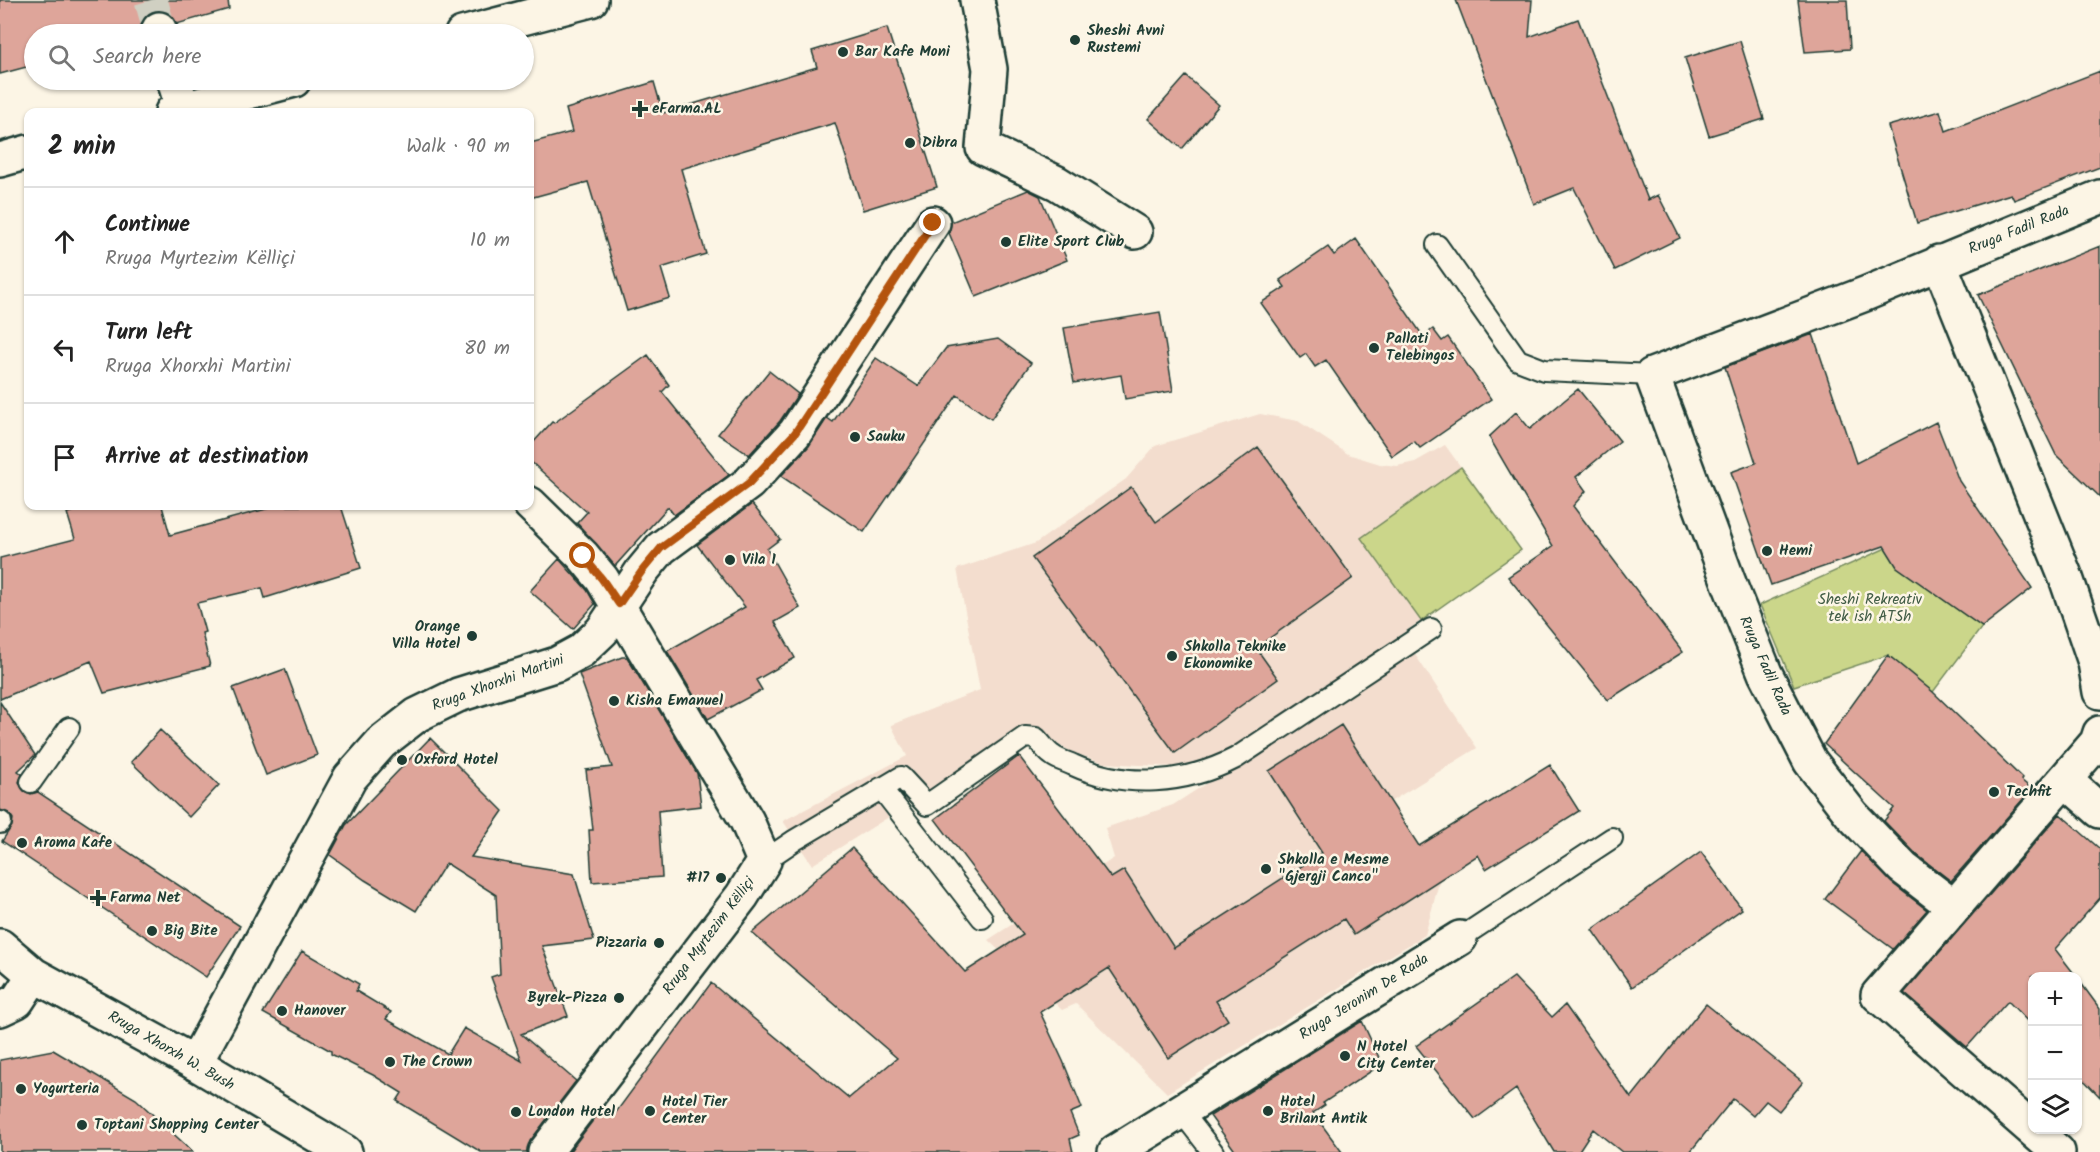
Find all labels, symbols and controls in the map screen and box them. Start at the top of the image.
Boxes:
place label: Sheshi Avni Rustemi [1087,19,1165,60]
search box [24,24,534,90]
marker: Sheshi Avni Rustemi [1068,33,1082,47]
text: Search here [93,40,201,75]
place label: Bar Kafe Moni [855,40,951,64]
icon: search [45,41,78,74]
marker: Bar Kafe Moni [836,45,850,59]
place label: eFarma.AL [652,97,722,121]
marker: eFarma.AL [633,102,647,116]
text: 2 min [48,126,116,168]
text: Walk · 90 m [406,131,510,163]
place label: Dibra [922,131,958,155]
marker: Dibra [903,136,917,150]
street label: Rruga Fadil Rada [1965,199,2073,261]
text: Continue [105,208,190,243]
route end [919,209,945,235]
icon: ahead [48,225,81,258]
text: 10 m [470,225,510,257]
place label: Elite Sport Club [1018,230,1125,254]
marker: Elite Sport Club [999,235,1013,249]
text: Rruga Myrtezim Këlliçi [105,243,295,275]
text: Turn left [105,316,192,351]
place label: Pallati Telebingos [1386,327,1455,368]
icon: left [48,333,81,366]
text: 80 m [464,333,510,365]
marker: Pallati Telebingos [1367,341,1381,355]
text: Rruga Xhorxhi Martini [105,351,290,383]
place label: Sauku [867,425,906,449]
marker: Sauku [848,430,862,444]
text: Arrive at destination [105,440,308,475]
icon: arrive [48,441,81,474]
place label: Hemi [1779,539,1813,563]
route start [569,542,595,568]
marker: Hemi [1760,544,1774,558]
place label: Vila 1 [742,548,776,572]
marker: Vila 1 [723,553,737,567]
park label: Sheshi Rekreativ tek ish ATSh [1818,588,1923,629]
street label: Rruga Fadil Rada [1732,612,1798,720]
place label: Orange Villa Hotel [392,615,461,656]
marker: Orange Villa Hotel [465,629,479,643]
place label: Shkolla Teknike Ekonomike [1184,635,1287,676]
street label: Rruga Xhorxhi Martini [429,647,569,718]
marker: Shkolla Teknike Ekonomike [1165,649,1179,663]
place label: Kisha Emanuel [626,689,723,713]
marker: Kisha Emanuel [607,694,621,708]
place label: Oxford Hotel [414,748,498,772]
marker: Oxford Hotel [395,753,409,767]
place label: Techfit [2006,780,2052,804]
marker: Techfit [1987,785,2001,799]
place label: Aroma Kafe [34,831,113,855]
marker: Aroma Kafe [15,836,29,850]
place label: Shkolla e Mesme "Gjergji Canco" [1278,848,1389,889]
marker: Shkolla e Mesme "Gjergji Canco" [1259,862,1273,876]
place label: #17 [686,866,710,890]
street label: Rruga Myrtezim Këlliçi [657,871,762,1000]
marker: #17 [714,871,728,885]
place label: Farma Net [110,886,181,910]
marker: Farma Net [91,891,105,905]
place label: Big Bite [164,919,218,943]
marker: Big Bite [145,924,159,938]
place label: Pizzaria [596,931,647,955]
marker: Pizzaria [652,936,666,950]
street label: Rruga Jeronim De Rada [1294,947,1434,1047]
map controls [2028,972,2082,1134]
button: + [2028,972,2082,1026]
place label: Byrek-Pizza [528,986,607,1010]
marker: Byrek-Pizza [612,991,626,1005]
place label: Hanover [294,999,346,1023]
marker: Hanover [275,1004,289,1018]
street label: Rruga Xhorxh W. Bush [103,1005,239,1097]
button: − [2028,1026,2082,1080]
place label: N Hotel City Center [1357,1035,1435,1076]
marker: N Hotel City Center [1338,1049,1352,1063]
place label: The Crown [402,1050,472,1074]
marker: The Crown [383,1055,397,1069]
place label: Yogurteria [33,1077,100,1101]
button: layers [2028,1080,2082,1134]
marker: Yogurteria [14,1082,28,1096]
place label: Hotel Tier Center [662,1090,728,1131]
place label: Hotel Brilant Antik [1280,1090,1368,1131]
place label: London Hotel [528,1100,615,1124]
marker: Hotel Tier Center [643,1104,657,1118]
marker: Hotel Brilant Antik [1261,1104,1275,1118]
marker: London Hotel [509,1105,523,1119]
place label: Toptani Shopping Center [94,1113,259,1137]
marker: Toptani Shopping Center [75,1118,89,1132]

